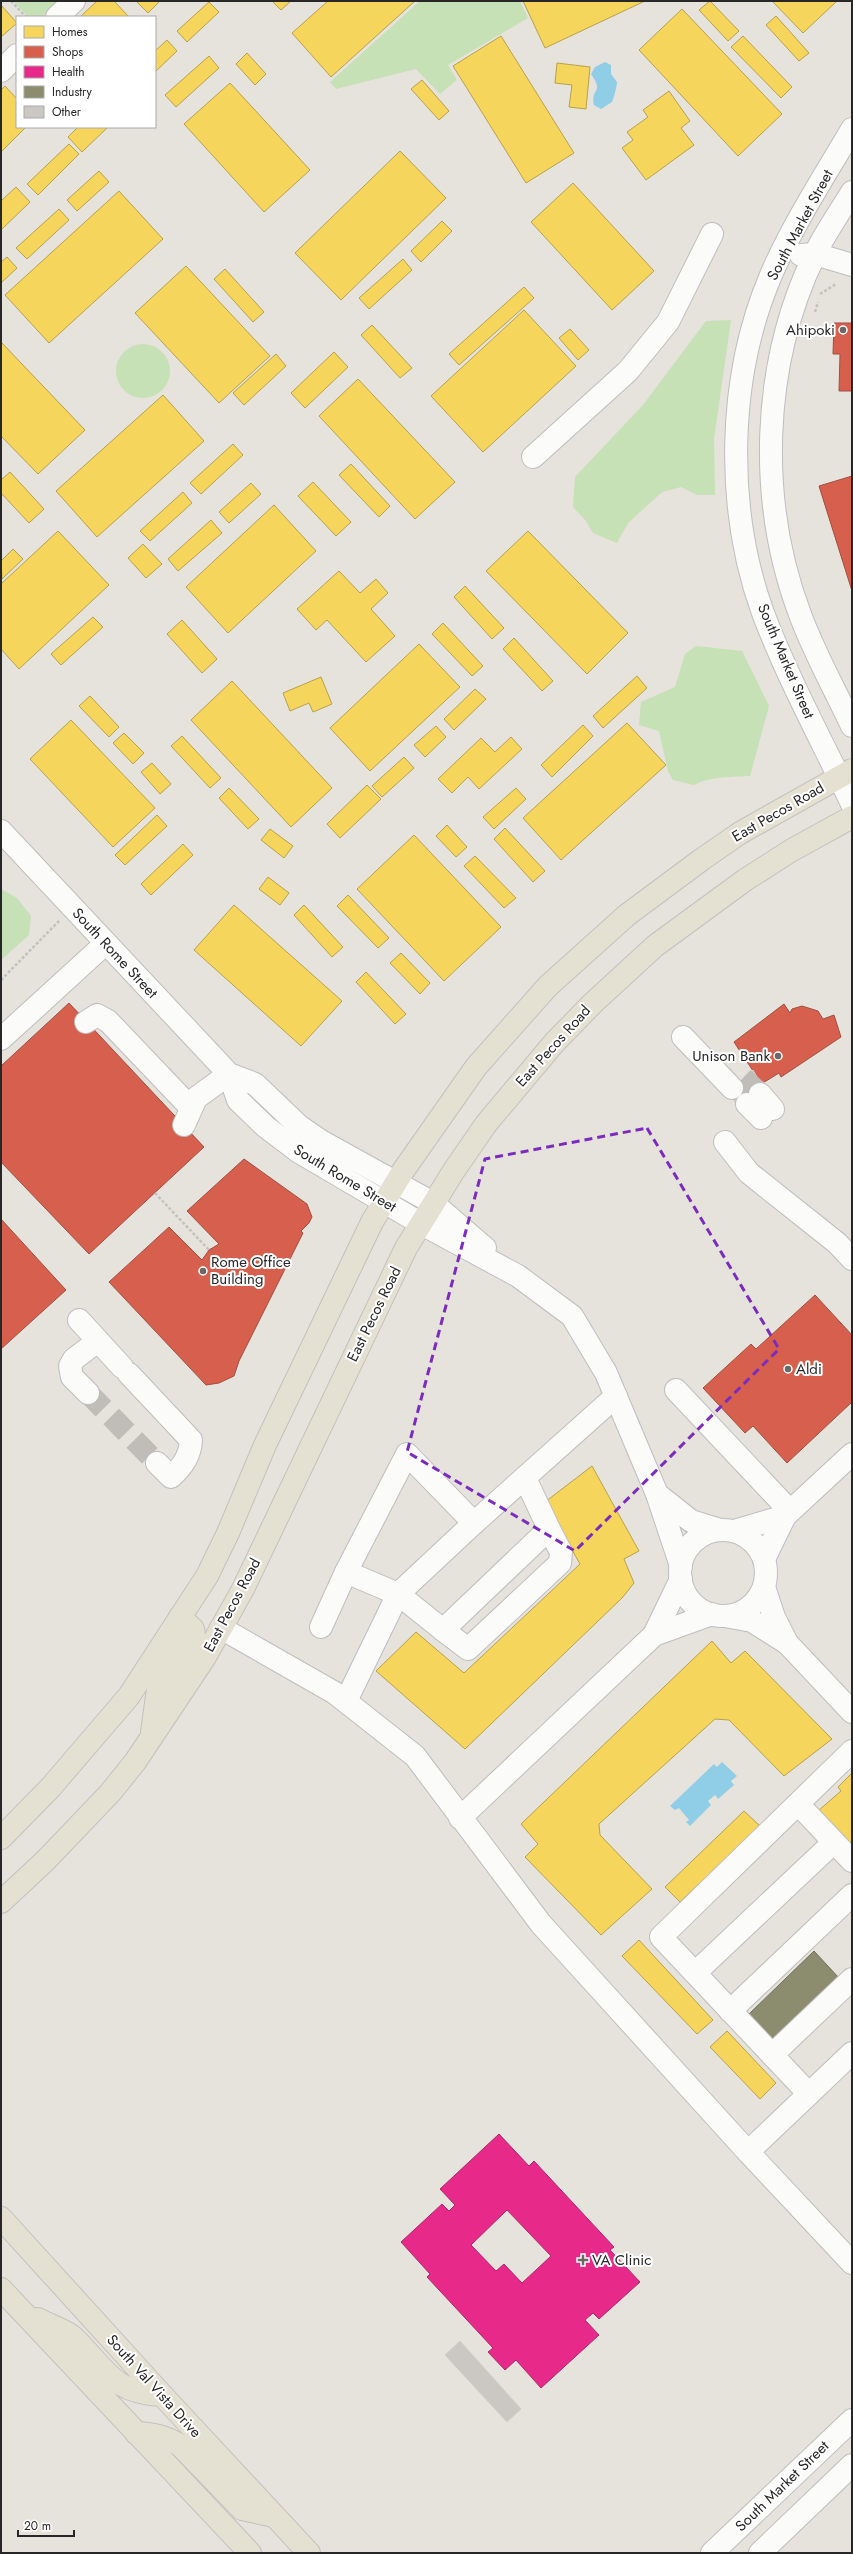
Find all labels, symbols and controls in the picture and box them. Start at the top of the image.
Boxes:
legend [16,16,156,128]
text: Homes [52,23,88,41]
text: Shops [52,43,83,61]
text: Health [52,63,84,81]
text: Industry [52,83,93,101]
text: Other [52,103,82,121]
street label: South Market Street [761,165,839,284]
place label: Ahipoki [786,319,835,341]
marker: Ahipoki [838,325,848,335]
street label: South Market Street [752,600,820,722]
street label: East Pecos Road [728,777,828,847]
street label: South Rome Street [67,903,163,1003]
street label: East Pecos Road [510,1000,596,1092]
place label: Unison Bank [692,1045,770,1067]
marker: Unison Bank [773,1051,783,1061]
street label: South Rome Street [289,1139,401,1218]
place label: Rome Office Building [211,1251,291,1290]
street label: East Pecos Road [341,1263,407,1365]
marker: Rome Office Building [198,1266,208,1276]
place label: Aldi [796,1358,822,1380]
marker: Aldi [783,1364,793,1374]
street label: East Pecos Road [198,1554,266,1656]
place label: VA Clinic [592,2249,651,2271]
marker: VA Clinic [577,2254,589,2266]
street label: South Val Vista Drive [102,2329,207,2443]
street label: South Market Street [730,2435,834,2537]
scale bar [18,2512,74,2538]
text: 20 m [24,2517,51,2535]

